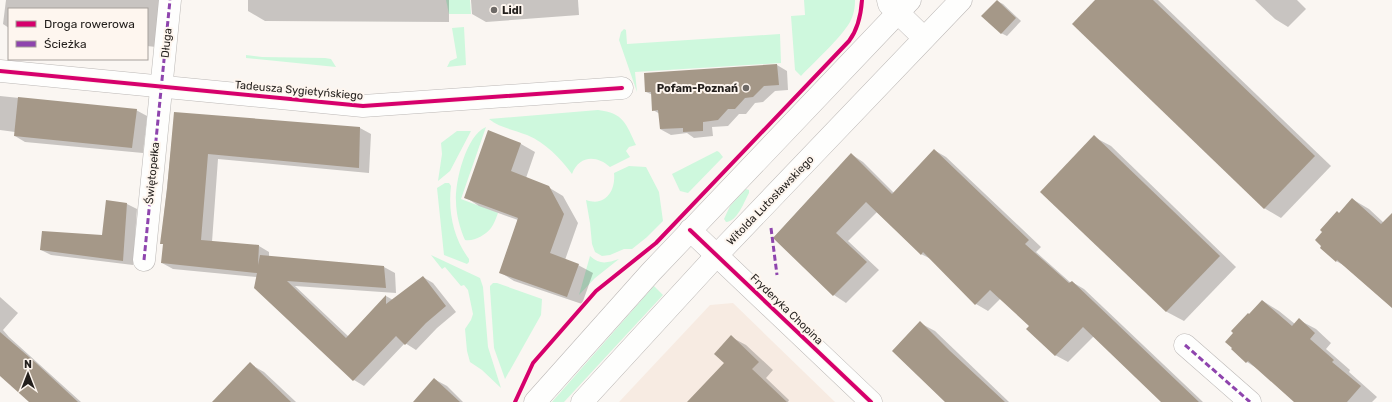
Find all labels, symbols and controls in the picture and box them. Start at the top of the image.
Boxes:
place label: Lidl [502,4,522,17]
marker: Lidl [489,5,499,15]
legend [8,8,148,60]
text: Droga rowerowa [44,17,135,31]
street label: Długa [158,28,175,59]
text: Ścieżka [44,37,87,51]
street label: Tadeusza Sygietyńskiego [234,78,364,103]
place label: Pofam-Poznań [657,82,738,95]
marker: Pofam-Poznań [741,83,751,93]
street label: Świętopełka [143,141,162,205]
street label: Witolda Lutosławskiego [724,153,817,248]
street label: Fryderyka Chopina [748,271,826,347]
north arrow [8,354,48,394]
text: N [24,358,32,371]

